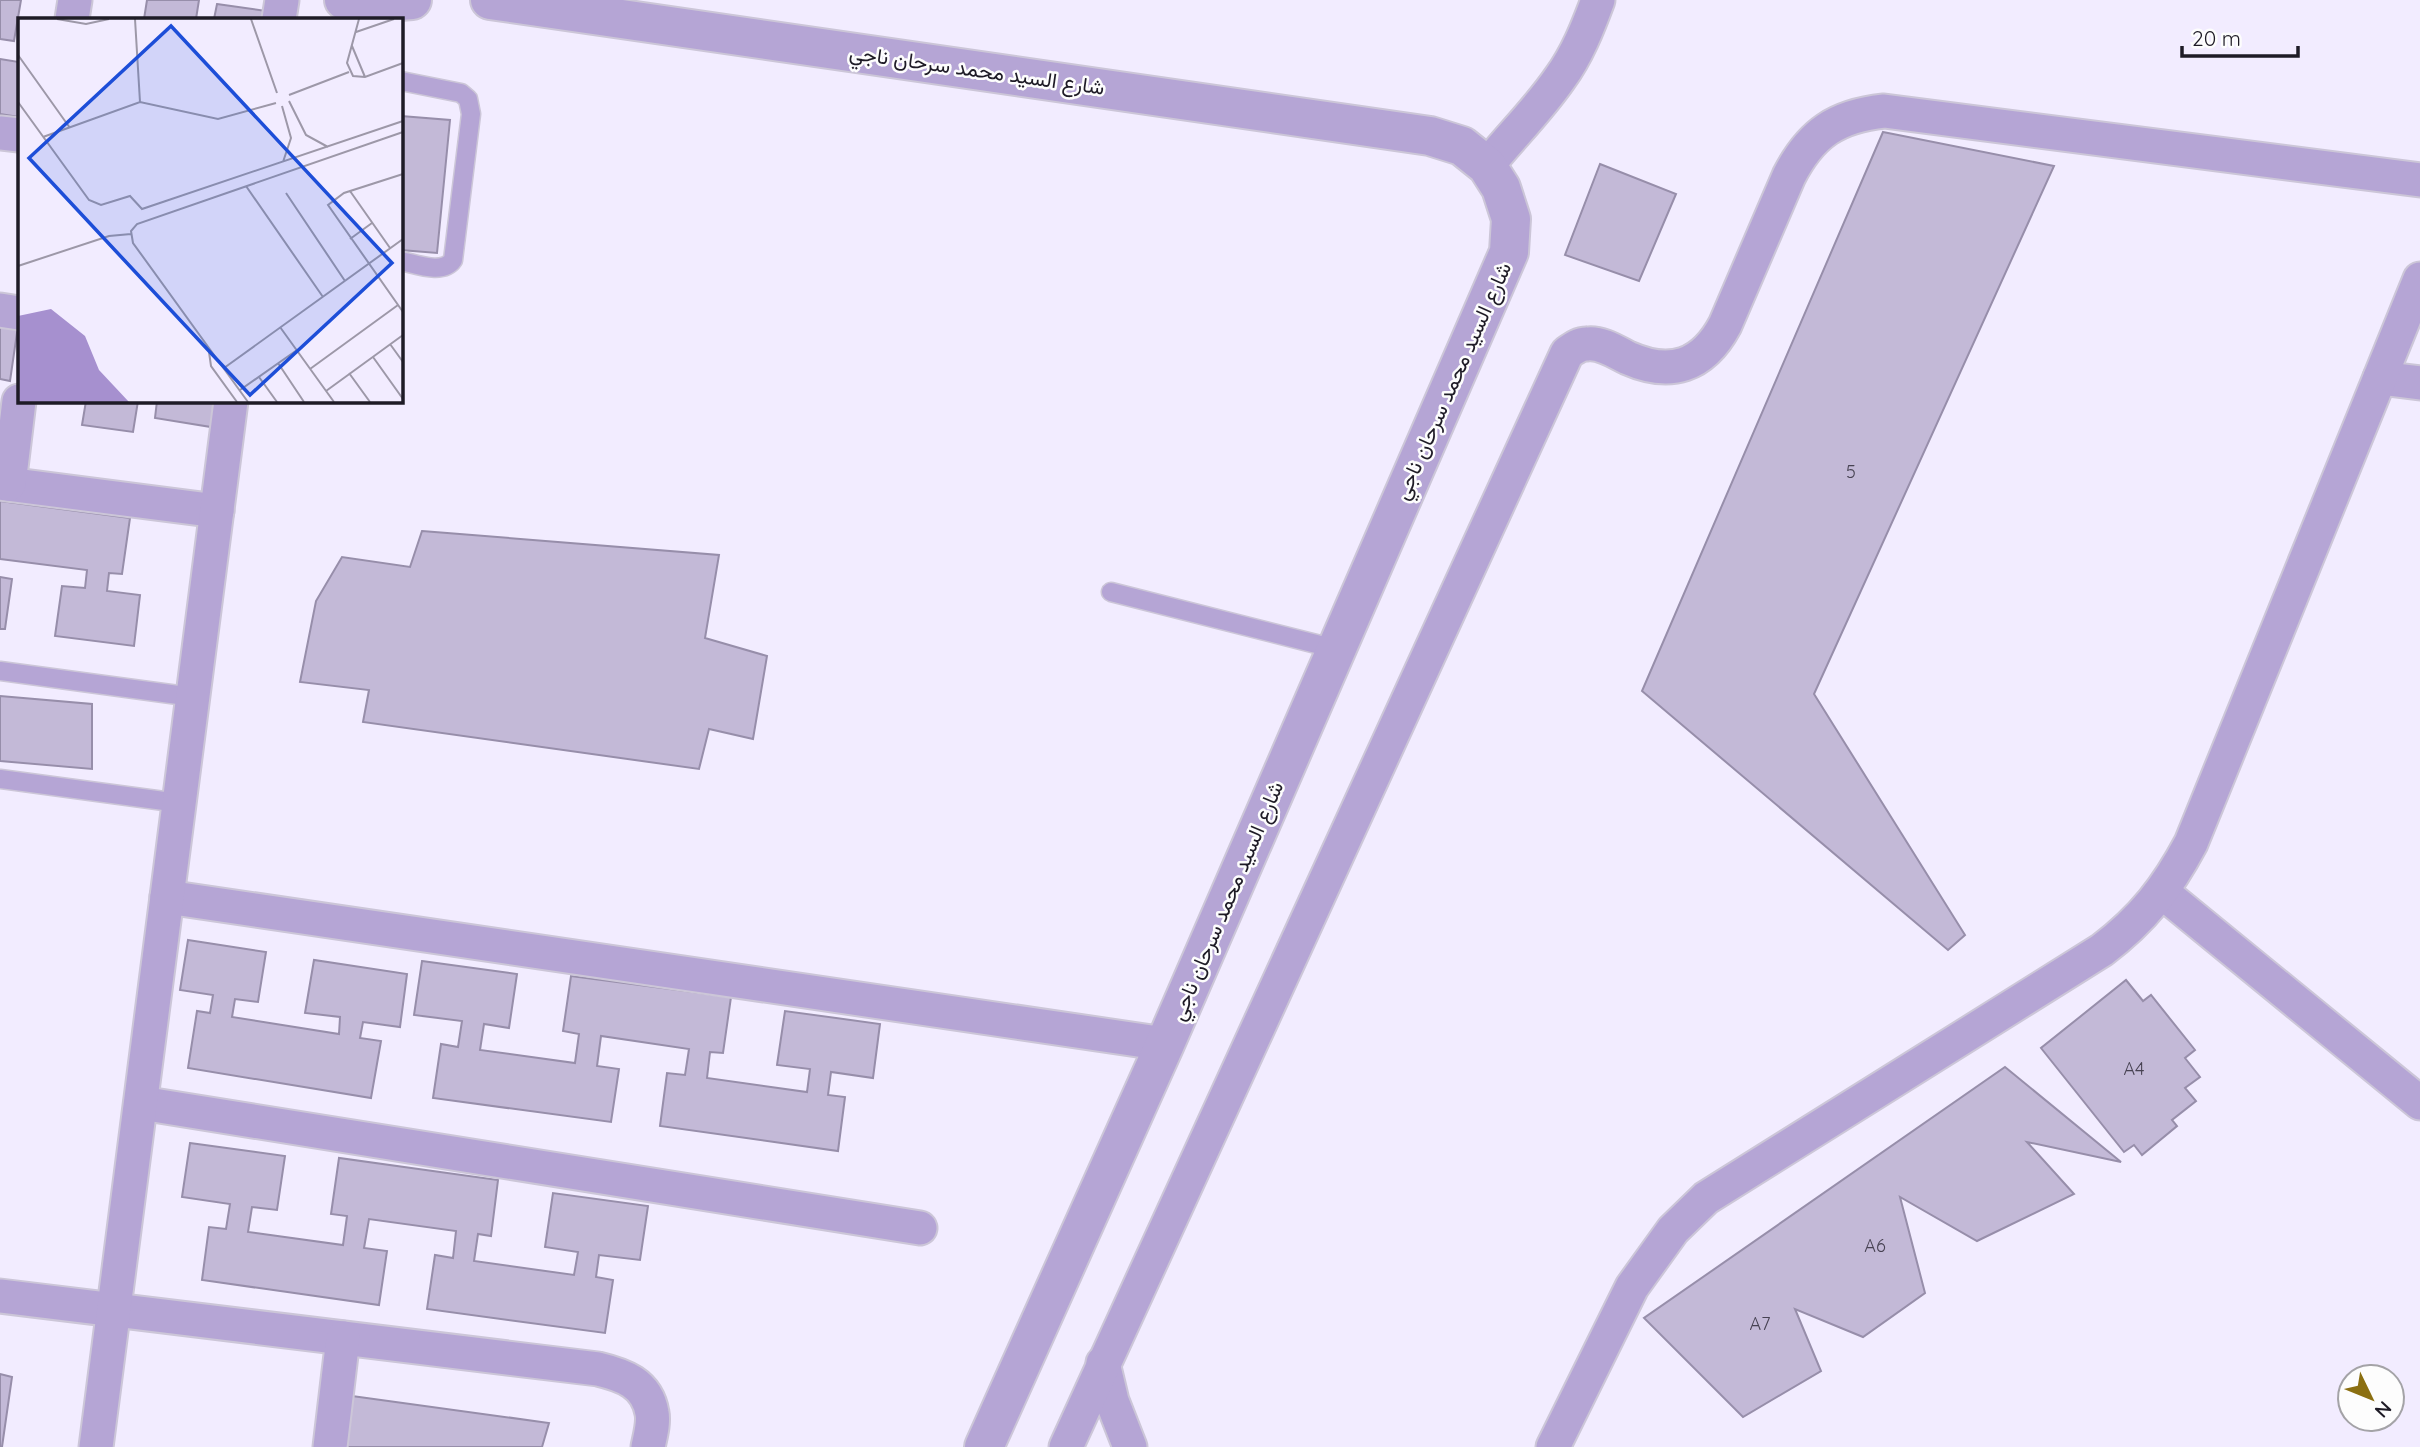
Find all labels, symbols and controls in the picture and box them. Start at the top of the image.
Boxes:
scale bar [2182,14,2298,58]
inset map [18,18,402,402]
text: 20 m [2192,25,2241,51]
street label: شارع السيد محمد سرحان ناجي [847,38,1106,105]
street label: شارع السيد محمد سرحان ناجي [1388,258,1521,505]
house number: 5 [1846,460,1856,483]
street label: شارع السيد محمد سرحان ناجي [1164,777,1293,1026]
house number: A4 [2123,1057,2145,1080]
house number: A6 [1864,1234,1886,1257]
house number: A7 [1750,1312,1770,1335]
north arrow [2336,1363,2406,1433]
text: N [2370,1396,2397,1423]

